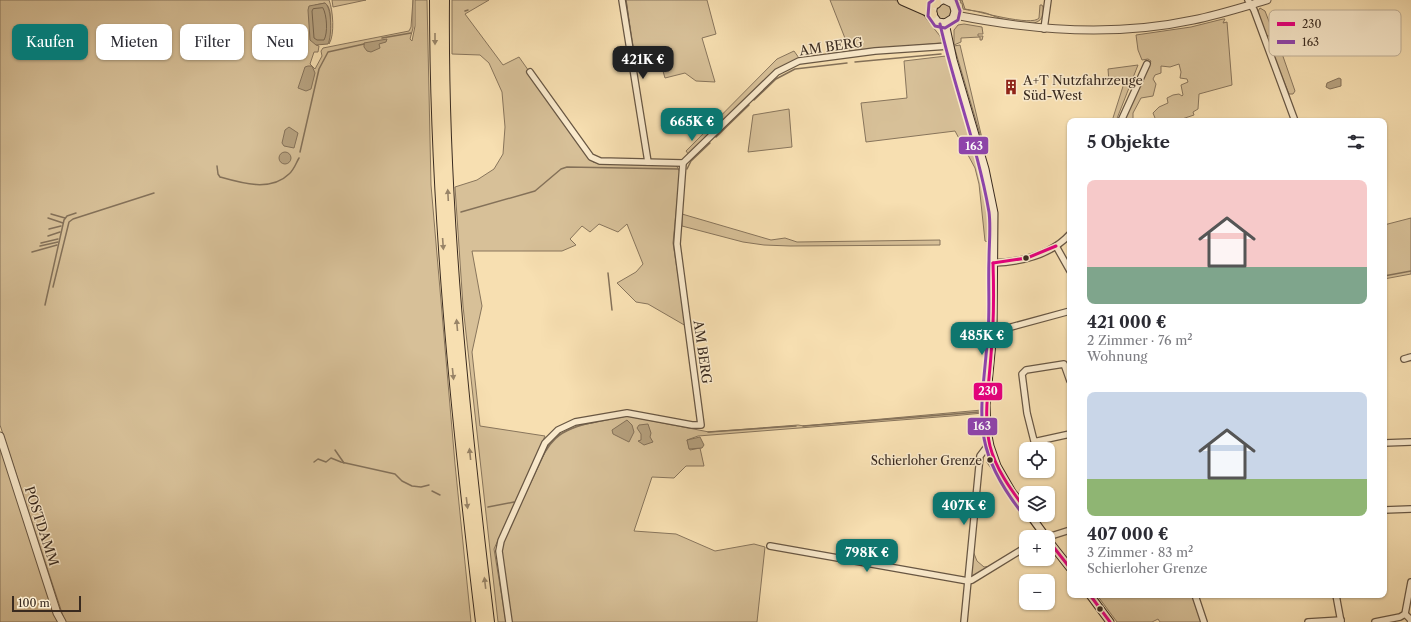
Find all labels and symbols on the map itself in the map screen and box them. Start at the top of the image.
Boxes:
legend [1269,10,1401,56]
text: 230 [1302,17,1321,31]
one-way arrow [432,33,438,46]
street label: AM BERG [797,34,864,59]
text: 163 [1302,35,1319,49]
pin: 421K € [610,46,676,80]
place label: A+T Nutzfahrzeuge Süd-West [1022,72,1143,103]
building icon: A+T Nutzfahrzeuge Süd-West [1002,78,1020,96]
pin: 665K € [659,108,725,142]
line badge: 163 [958,136,989,155]
text: 163 [965,139,983,153]
one-way arrow [445,188,451,201]
one-way arrow [439,238,446,251]
unlabelled marker [1021,253,1031,263]
street label: AM BERG [690,318,715,385]
one-way arrow [454,319,461,331]
pin: 485K € [949,322,1015,356]
one-way arrow [450,368,457,380]
line badge: 230 [973,382,1003,401]
text: 230 [978,384,998,398]
line badge: 163 [967,417,998,436]
text: 163 [973,419,991,433]
one-way arrow [467,448,473,460]
place label: Schierloher Grenze [871,453,982,468]
marker: Schierloher Grenze [985,455,995,465]
street label: POSTDAMM [22,484,62,568]
pin: 407K € [931,492,997,526]
one-way arrow [464,497,470,509]
pin: 798K € [834,539,900,573]
one-way arrow [481,577,488,589]
scale bar [12,594,81,613]
unlabelled marker [1095,604,1105,614]

